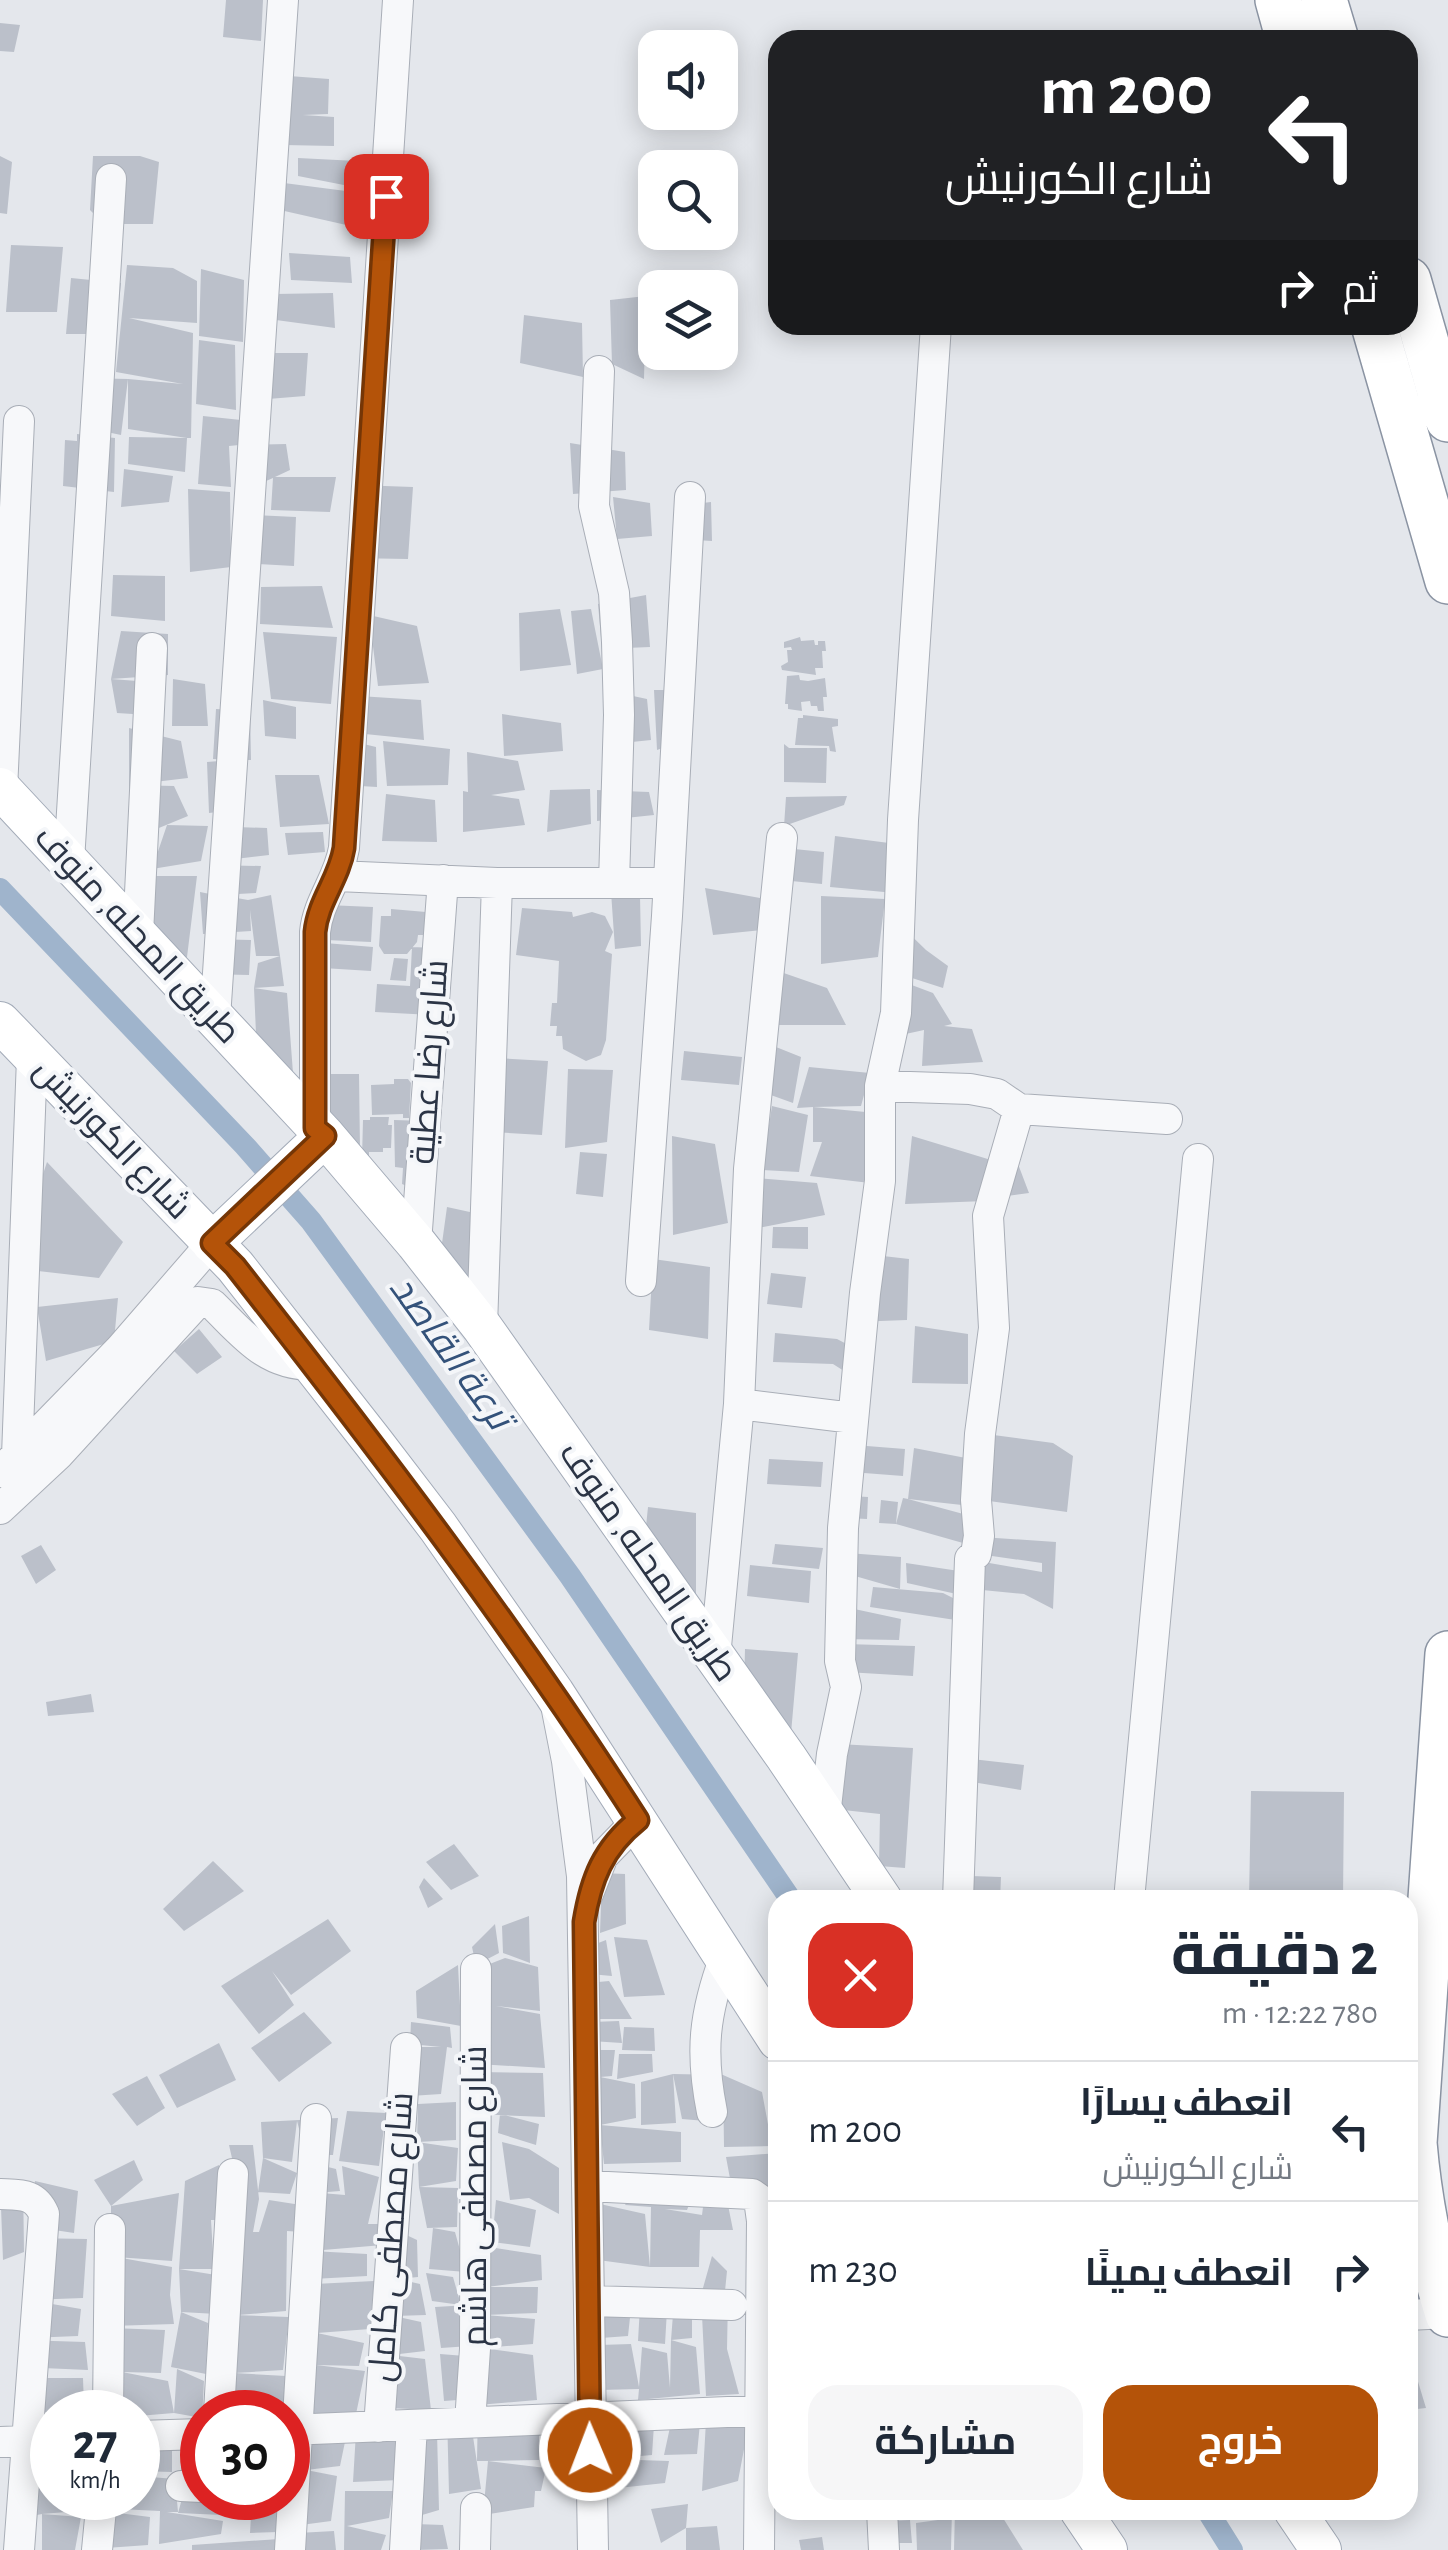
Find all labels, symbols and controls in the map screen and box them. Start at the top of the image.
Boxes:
map controls [638,30,738,370]
button: sound [638,30,738,130]
text: 200 m [1040,57,1213,127]
icon: left [1248,70,1378,200]
button: search [638,150,738,250]
pin [344,154,429,239]
text: شارع الكورنيش [945,158,1213,203]
icon: arrive [359,169,414,224]
icon: right [1268,260,1323,315]
button: layers [638,270,738,370]
text: ثم [1343,272,1378,310]
street label: طريق المحله, منوف [25,819,246,1053]
street label: شارع رضا عطية [405,959,459,1166]
street label: شارع الكورنيش [24,1052,197,1229]
water label: ترعة القاصد [381,1269,522,1443]
street label: طريق المحله, منوف [550,1436,744,1690]
button: close [808,1923,913,2028]
text: 2 دقيقة [1171,1926,1378,1986]
text: 780 m · 12:22 [1222,1997,1378,2029]
street label: شارع مصطفى هاشم [458,2045,498,2347]
text: انعطف يسارًا [1080,2085,1293,2123]
street label: شارع مصطفى كامل [364,2091,424,2383]
icon: left [1323,2104,1378,2159]
text: 200 m [808,2112,902,2150]
text: شارع الكورنيش [1103,2153,1293,2185]
icon: right [1323,2244,1378,2299]
text: 230 m [808,2252,898,2290]
text: انعطف يمينًا [1085,2255,1293,2293]
button: مشاركة [808,2385,1083,2500]
button: خروج [1103,2385,1378,2500]
speed limit sign: 30 [180,2390,310,2520]
position arrow [538,2398,642,2502]
text: 27 [72,2418,118,2468]
text: km/h [69,2468,121,2493]

